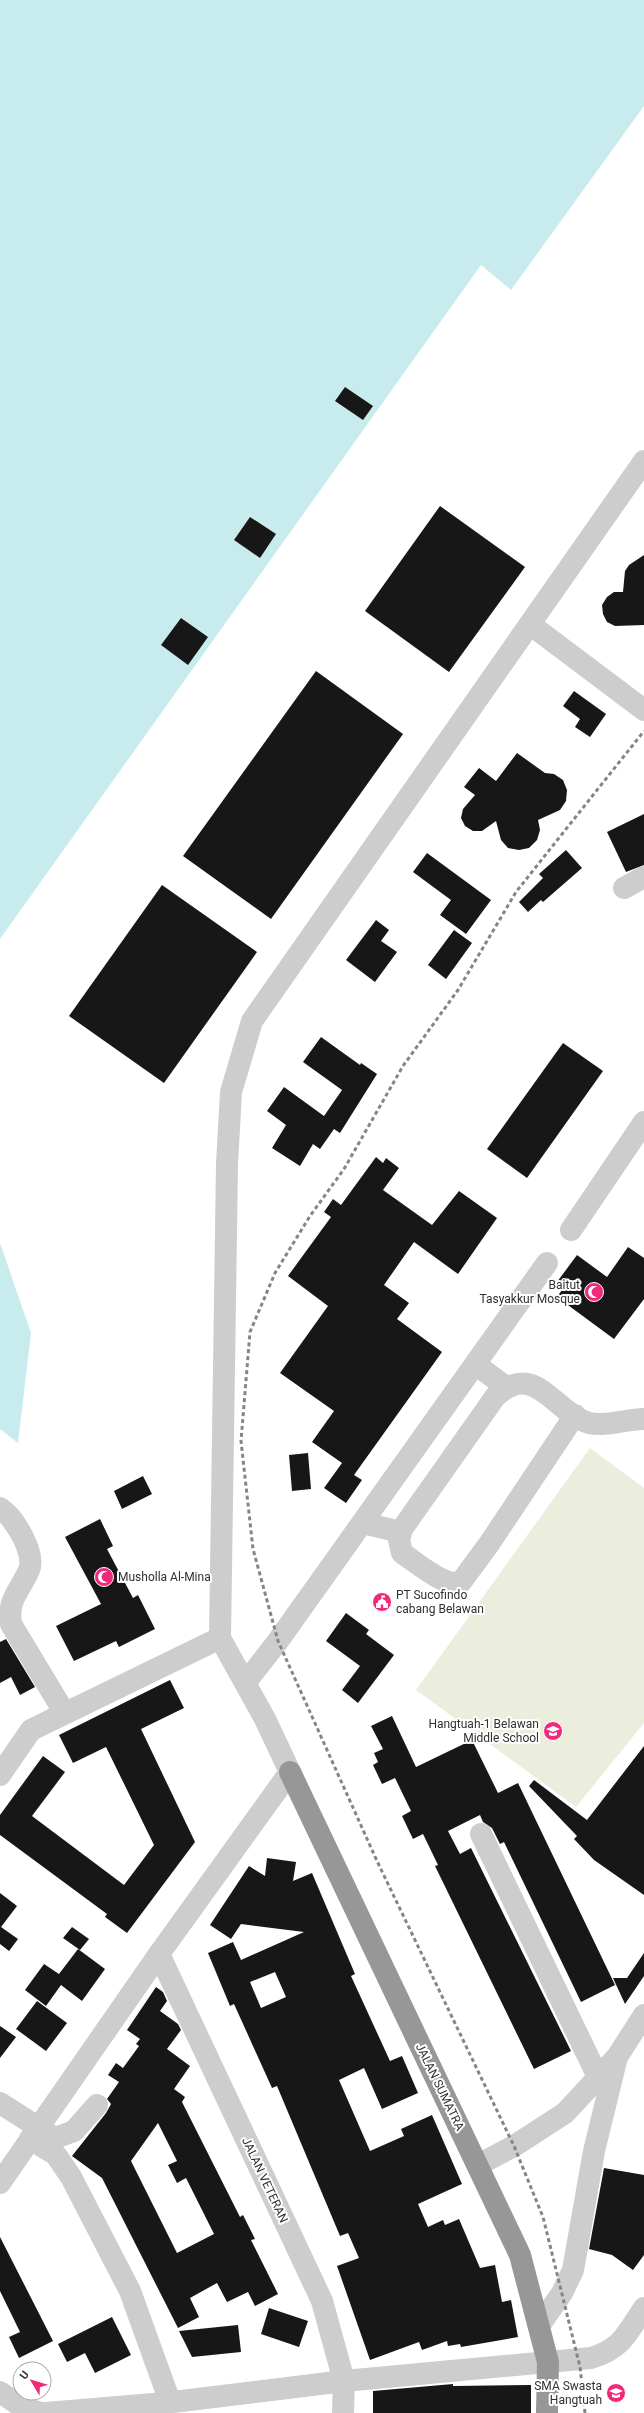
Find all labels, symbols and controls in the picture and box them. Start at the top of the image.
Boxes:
place label: Baitut Tasyakkur Mosque [480,1278,580,1306]
mosque icon: Baitut Tasyakkur Mosque [583,1281,605,1303]
mosque icon: Musholla Al-Mina [93,1566,115,1588]
place label: Musholla Al-Mina [118,1570,211,1584]
place label: PT Sucofindo cabang Belawan [396,1588,484,1616]
public building icon: PT Sucofindo cabang Belawan [371,1591,393,1613]
place label: Hangtuah-1 Belawan Middle School [428,1717,539,1745]
school or university icon: Hangtuah-1 Belawan Middle School [542,1720,564,1742]
street label: JALAN SUMATRA [413,2041,467,2133]
street label: JALAN VETERAN [239,2135,291,2225]
north arrow [12,2361,52,2401]
text: U [17,2368,32,2382]
place label: SMA Swasta Hangtuah [534,2379,602,2407]
school or university icon: SMA Swasta Hangtuah [605,2382,627,2404]

